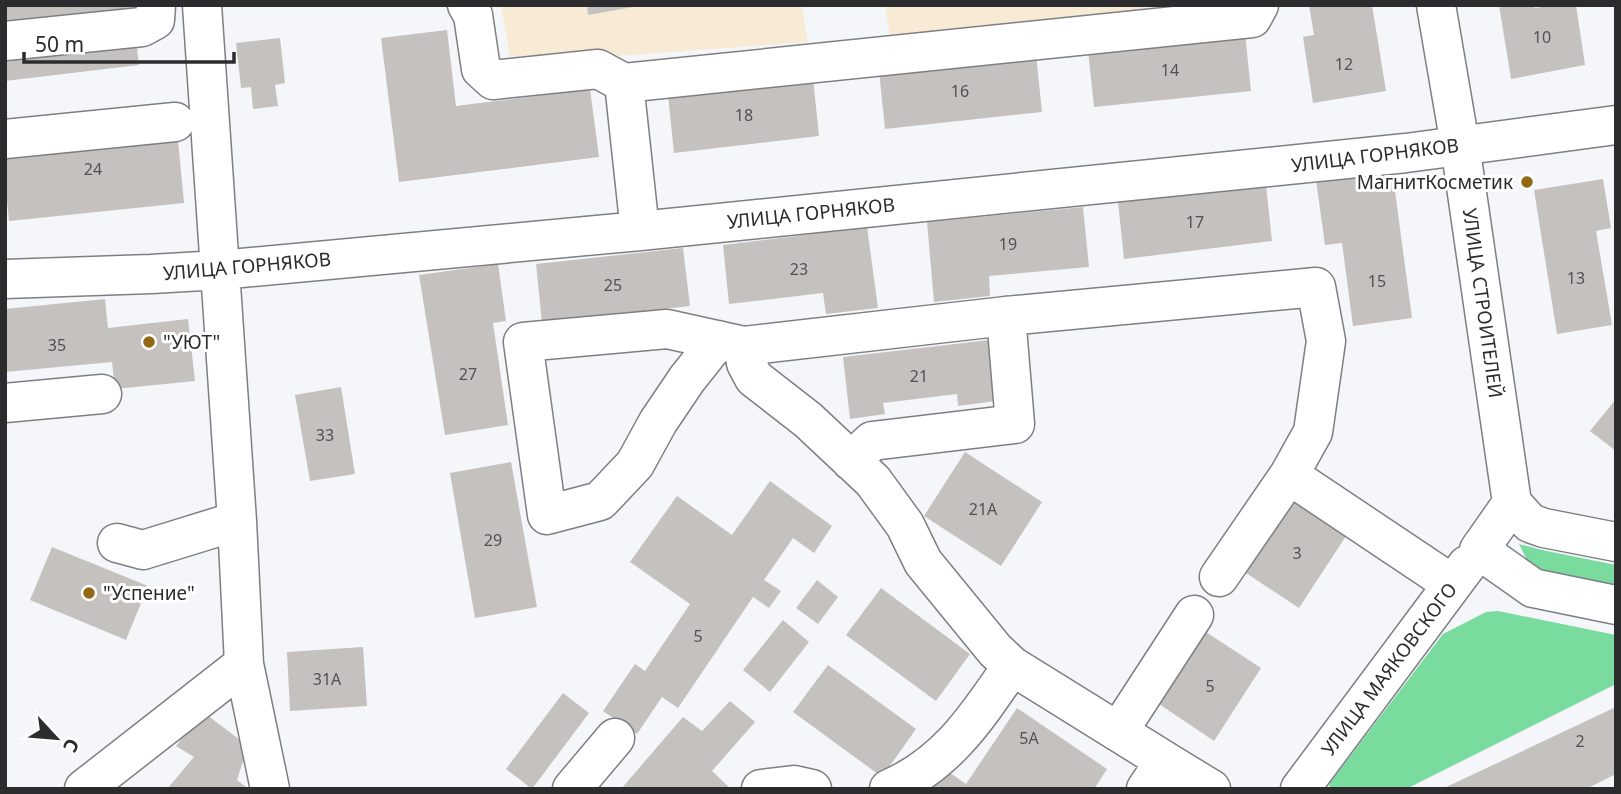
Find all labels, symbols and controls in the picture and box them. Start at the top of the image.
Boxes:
scale bar [24,21,234,65]
house number: 10 [1533,26,1551,48]
text: 50 m [35,30,84,58]
house number: 12 [1335,53,1353,75]
house number: 14 [1161,59,1179,81]
house number: 16 [951,80,969,102]
house number: 18 [735,104,753,126]
street label: УЛИЦА ГОРНЯКОВ [1290,132,1460,178]
house number: 24 [84,158,102,180]
place label: МагнитКосметик [1357,169,1513,195]
marker: МагнитКосметик [1519,174,1535,190]
street label: УЛИЦА ГОРНЯКОВ [726,191,896,235]
street label: УЛИЦА СТРОИТЕЛЕЙ [1457,207,1509,399]
house number: 17 [1186,211,1204,233]
house number: 19 [999,233,1017,255]
street label: УЛИЦА ГОРНЯКОВ [162,246,332,286]
house number: 23 [790,258,808,280]
house number: 13 [1567,267,1585,289]
house number: 15 [1368,270,1386,292]
house number: 25 [604,274,622,296]
place label: "УЮТ" [163,329,220,355]
house number: 35 [48,334,66,356]
marker: "УЮТ" [141,334,157,350]
house number: 27 [459,363,477,385]
house number: 21 [910,365,928,387]
house number: 33 [316,424,334,446]
house number: 21А [969,498,998,520]
house number: 29 [484,529,502,551]
house number: 3 [1292,542,1302,564]
street label: УЛИЦА МАЯКОВСКОГО [1315,577,1463,761]
place label: "Успение" [103,580,195,606]
marker: "Успение" [81,585,97,601]
house number: 5 [693,625,703,647]
house number: 31А [313,668,342,690]
house number: 5 [1205,675,1215,697]
north arrow [21,703,91,773]
house number: 5А [1019,727,1039,749]
house number: 2 [1575,730,1585,752]
text: С [57,734,86,757]

